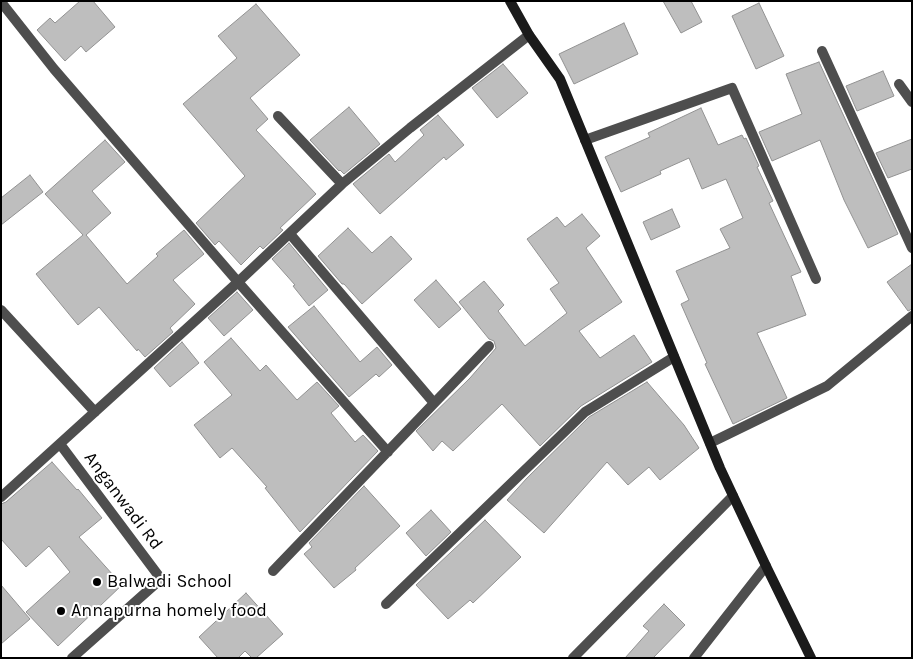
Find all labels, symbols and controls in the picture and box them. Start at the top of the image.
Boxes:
street label: Anganwadi Rd [79,448,167,554]
place label: Balwadi School [107,571,232,593]
marker: Balwadi School [91,576,103,588]
place label: Annapurna homely food [71,600,267,622]
marker: Annapurna homely food [55,605,67,617]

